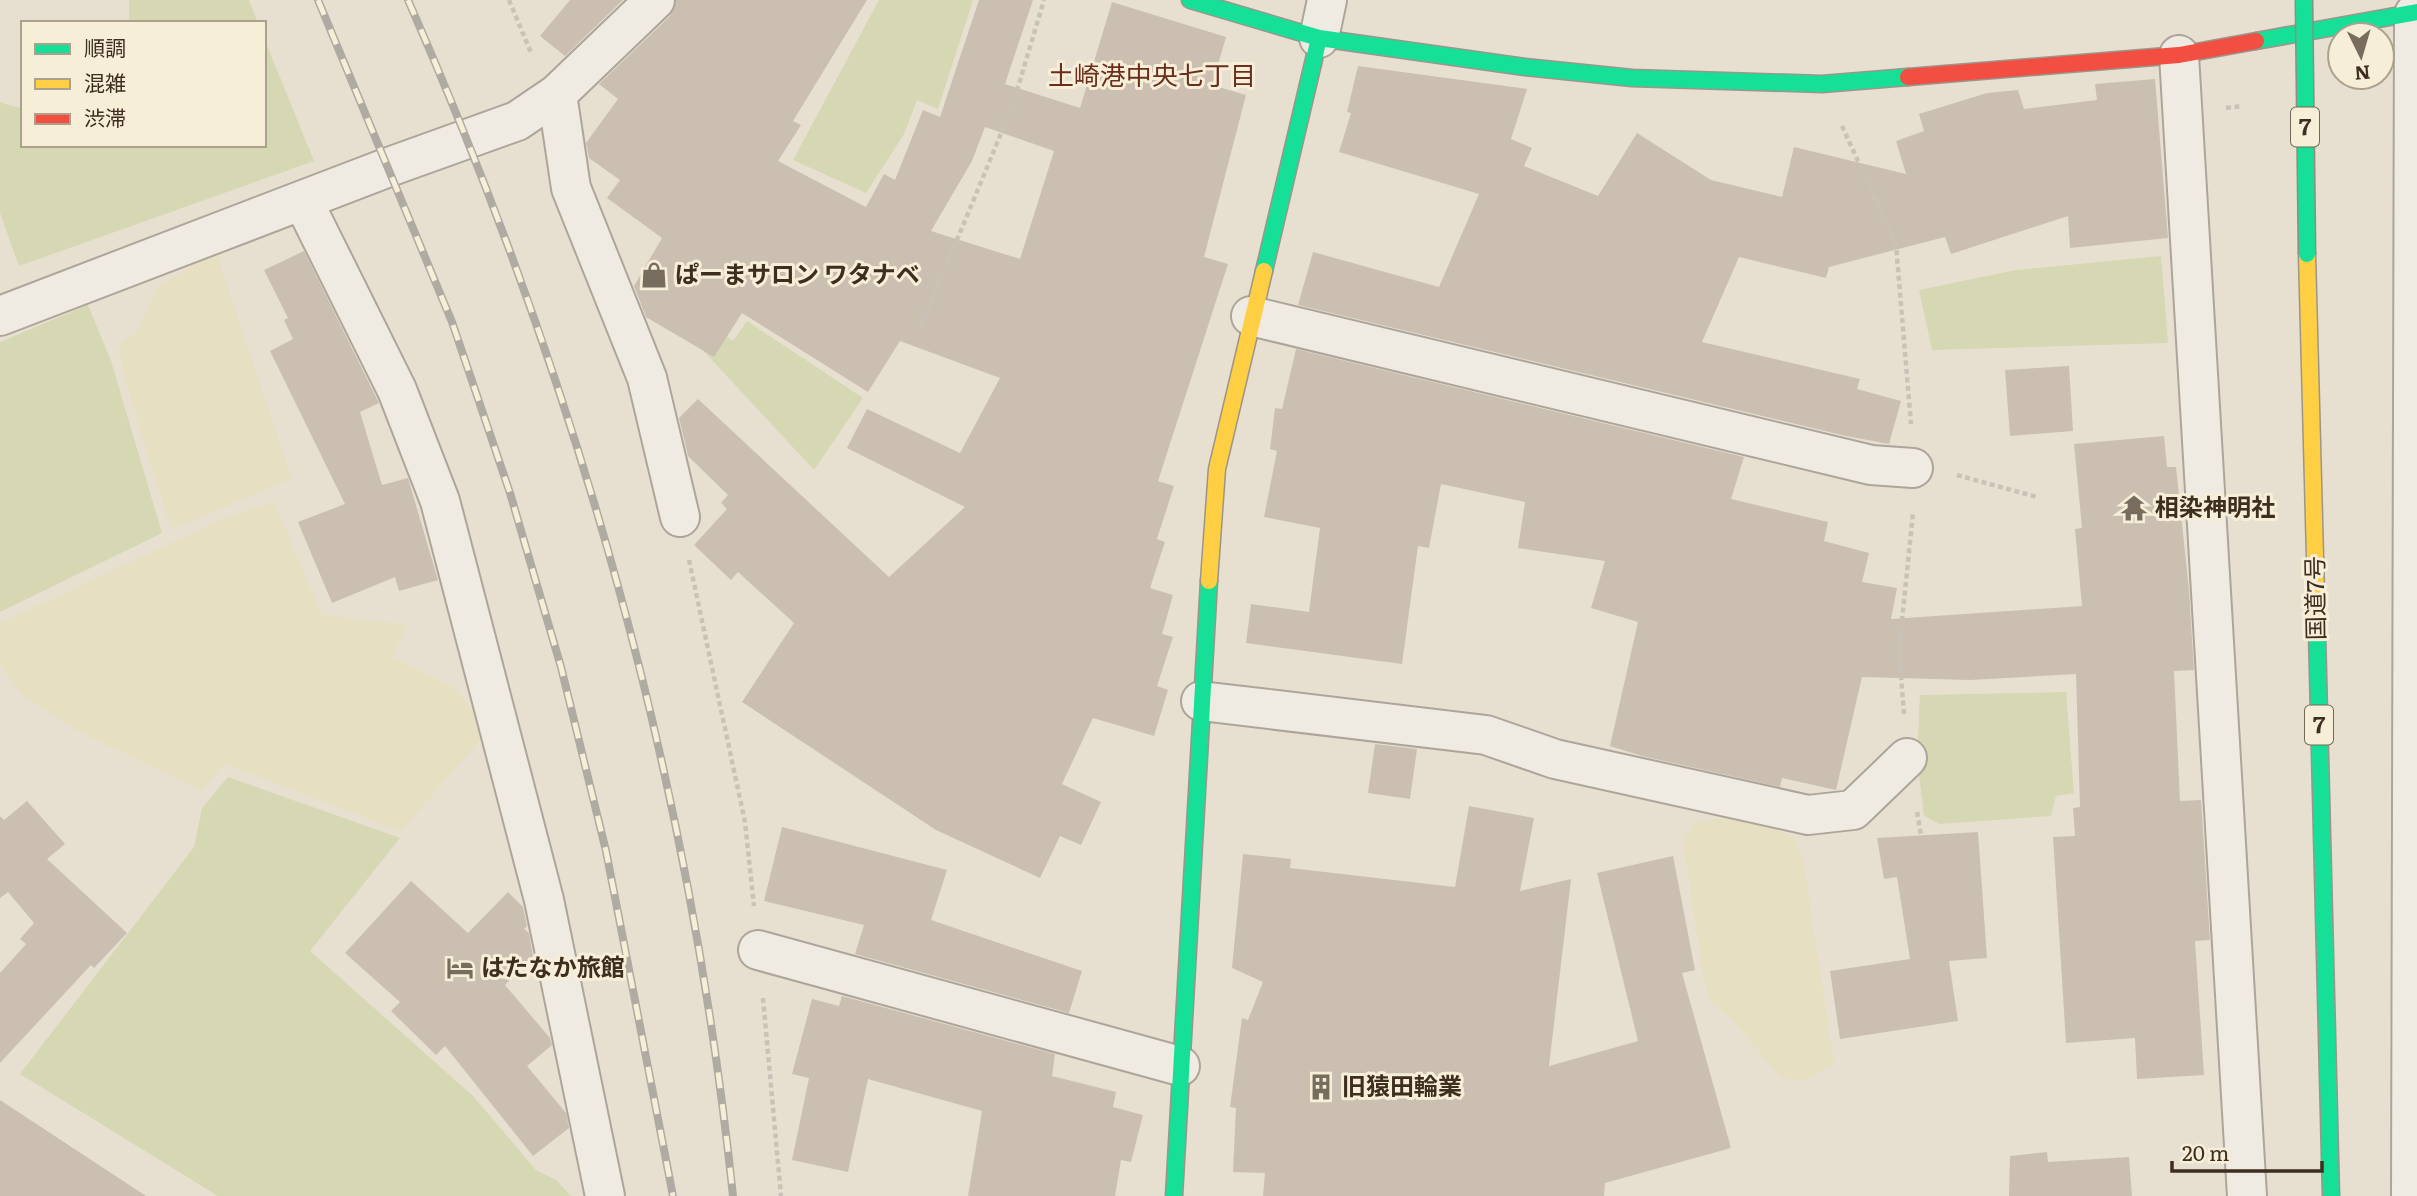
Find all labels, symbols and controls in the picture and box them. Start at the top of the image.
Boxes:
legend [21,21,266,147]
north arrow [2326,21,2396,91]
text: 順調 [84,31,126,62]
district label: 土崎港中央七丁目 [1048,54,1256,93]
text: N [2353,59,2372,89]
text: 混雑 [84,66,126,97]
text: 渋滞 [84,101,126,132]
road number: 7 [2291,108,2319,146]
place label: ぱーまサロン ワタナベ [675,255,920,290]
shop icon: ぱーまサロン ワタナベ [639,260,669,290]
place label: 相染神明社 [2155,488,2275,523]
temple icon: 相染神明社 [2119,493,2149,523]
street label: 国道7号 [2295,556,2332,640]
road number: 7 [2305,706,2333,744]
place label: はたなか旅館 [481,948,625,983]
hotel icon: はたなか旅館 [445,953,475,983]
place label: 旧猿田輪業 [1342,1067,1462,1102]
building icon: 旧猿田輪業 [1306,1072,1336,1102]
scale bar [2172,1130,2322,1174]
text: 20 m [2182,1136,2229,1167]

